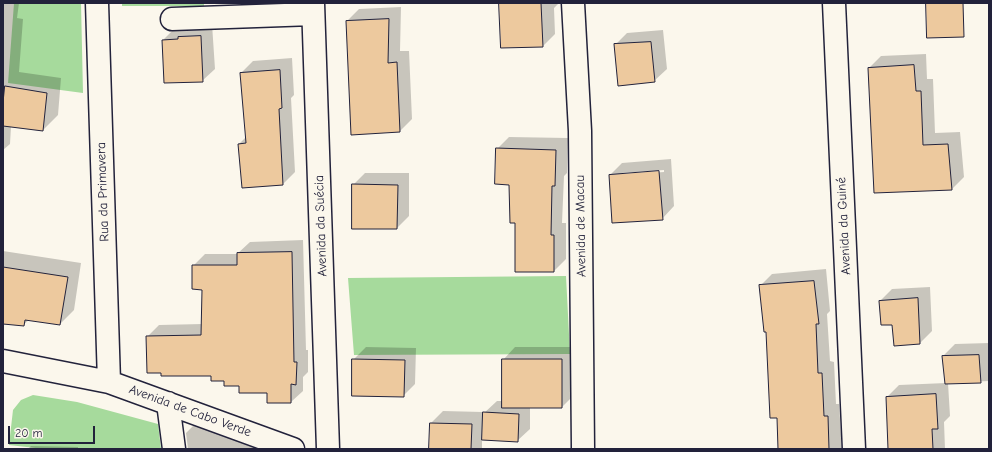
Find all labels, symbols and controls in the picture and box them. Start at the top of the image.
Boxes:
street label: Rua da Primavera [93,142,113,242]
street label: Avenida da Suécia [311,175,331,277]
street label: Avenida de Macau [572,175,590,277]
street label: Avenida da Guiné [834,177,854,275]
street label: Avenida de Cabo Verde [127,382,253,440]
scale bar [10,418,97,444]
text: 20 m [15,426,43,440]

